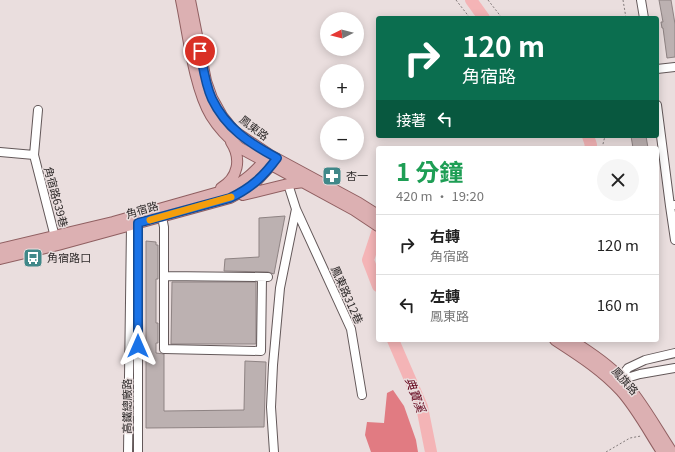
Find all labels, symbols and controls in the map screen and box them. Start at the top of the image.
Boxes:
north arrow [320,12,364,56]
map controls [320,12,364,160]
text: 120 m [462,25,545,65]
icon: right [396,32,448,84]
pin [183,34,217,68]
icon: arrive [189,40,211,62]
text: 角宿路 [462,62,516,88]
button: + [320,64,364,108]
icon: left [434,108,456,130]
text: 接著 [396,109,426,130]
street label: 鳳東路 [237,111,273,144]
button: − [320,116,364,160]
text: 1 分鐘 [396,153,464,188]
button: close [597,159,639,201]
street label: 角宿路639巷 [41,165,73,229]
pharmacy icon: 杏一 [321,165,343,187]
place label: 杏一 [346,167,368,183]
text: 420 m · 19:20 [396,186,484,205]
street label: 角宿路 [124,197,160,221]
text: 右轉 [430,225,460,246]
icon: right [396,234,418,256]
text: 120 m [597,234,639,255]
text: 角宿路 [430,246,469,265]
bus stop icon: 角宿路口 [22,247,44,269]
place label: 角宿路口 [47,249,91,265]
street label: 鳳東路312巷 [328,263,368,326]
text: 左轉 [430,285,460,306]
icon: left [396,294,418,316]
text: 160 m [597,294,639,315]
text: 鳳東路 [430,306,469,325]
position arrow [117,325,159,367]
street label: 鳳旗路 [609,363,643,398]
water label: 典寶溪 [402,375,431,416]
street label: 高鐵總廠路 [118,379,134,434]

